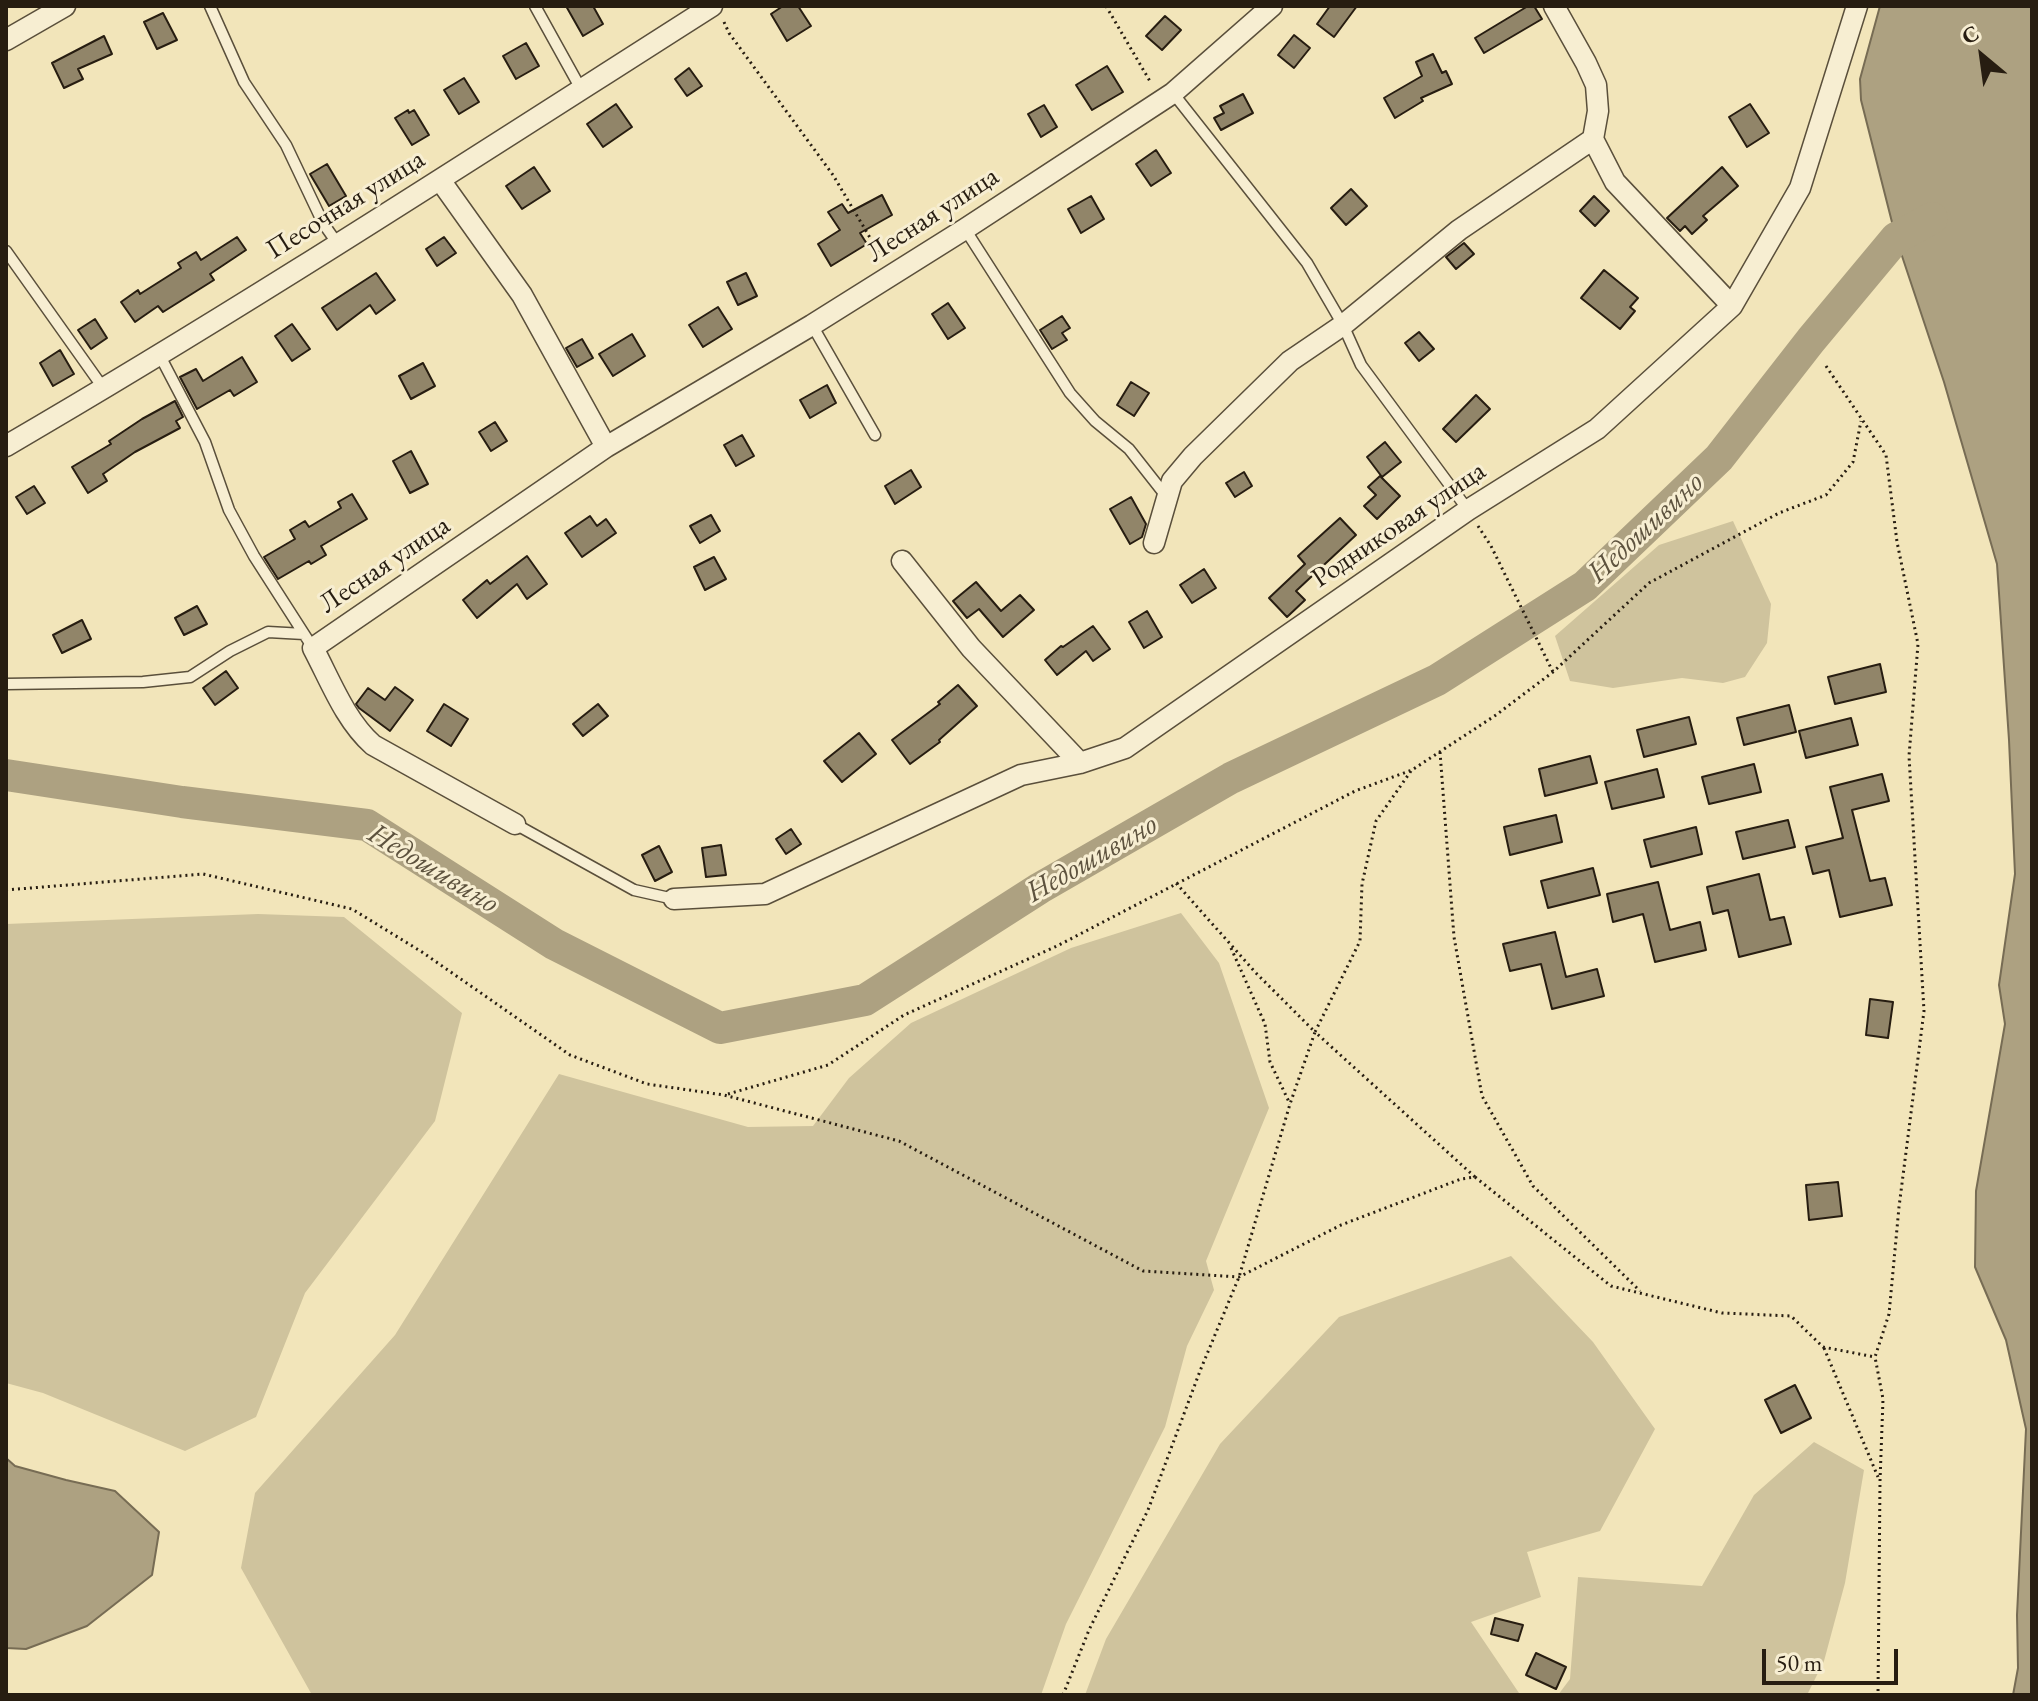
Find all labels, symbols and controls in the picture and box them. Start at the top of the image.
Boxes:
north arrow [1942,16,2022,96]
text: С [1956,18,1984,51]
street label: Песочная улица [261,143,431,267]
street label: Лесная улица [861,160,1005,270]
street label: Родниковая улица [1306,454,1492,596]
water label: Недошивино [1580,465,1712,591]
street label: Лесная улица [313,509,457,621]
water label: Недошивино [1020,807,1164,911]
water label: Недошивино [361,816,505,922]
scale bar [1766,1633,1902,1683]
text: 50 m [1776,1647,1823,1678]

